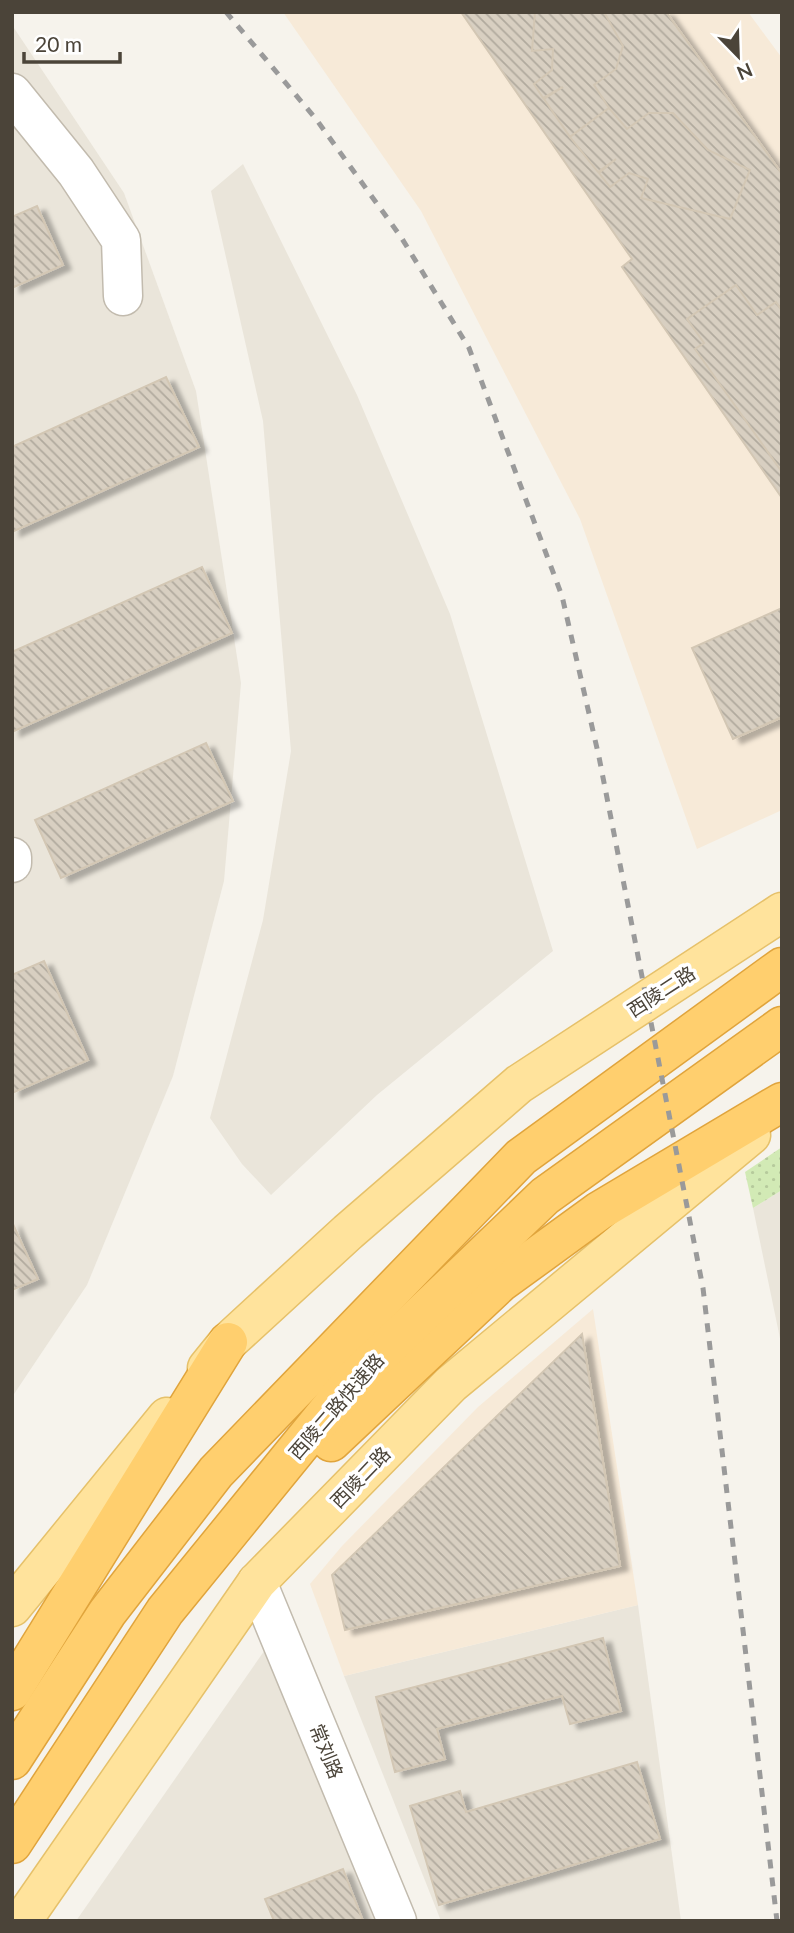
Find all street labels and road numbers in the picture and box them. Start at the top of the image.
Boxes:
street label: 西陵二路 [623,961,699,1021]
street label: 西陵二路快速路 [284,1348,388,1464]
street label: 西陵二路 [325,1442,395,1512]
street label: 常刘路 [306,1720,348,1782]

